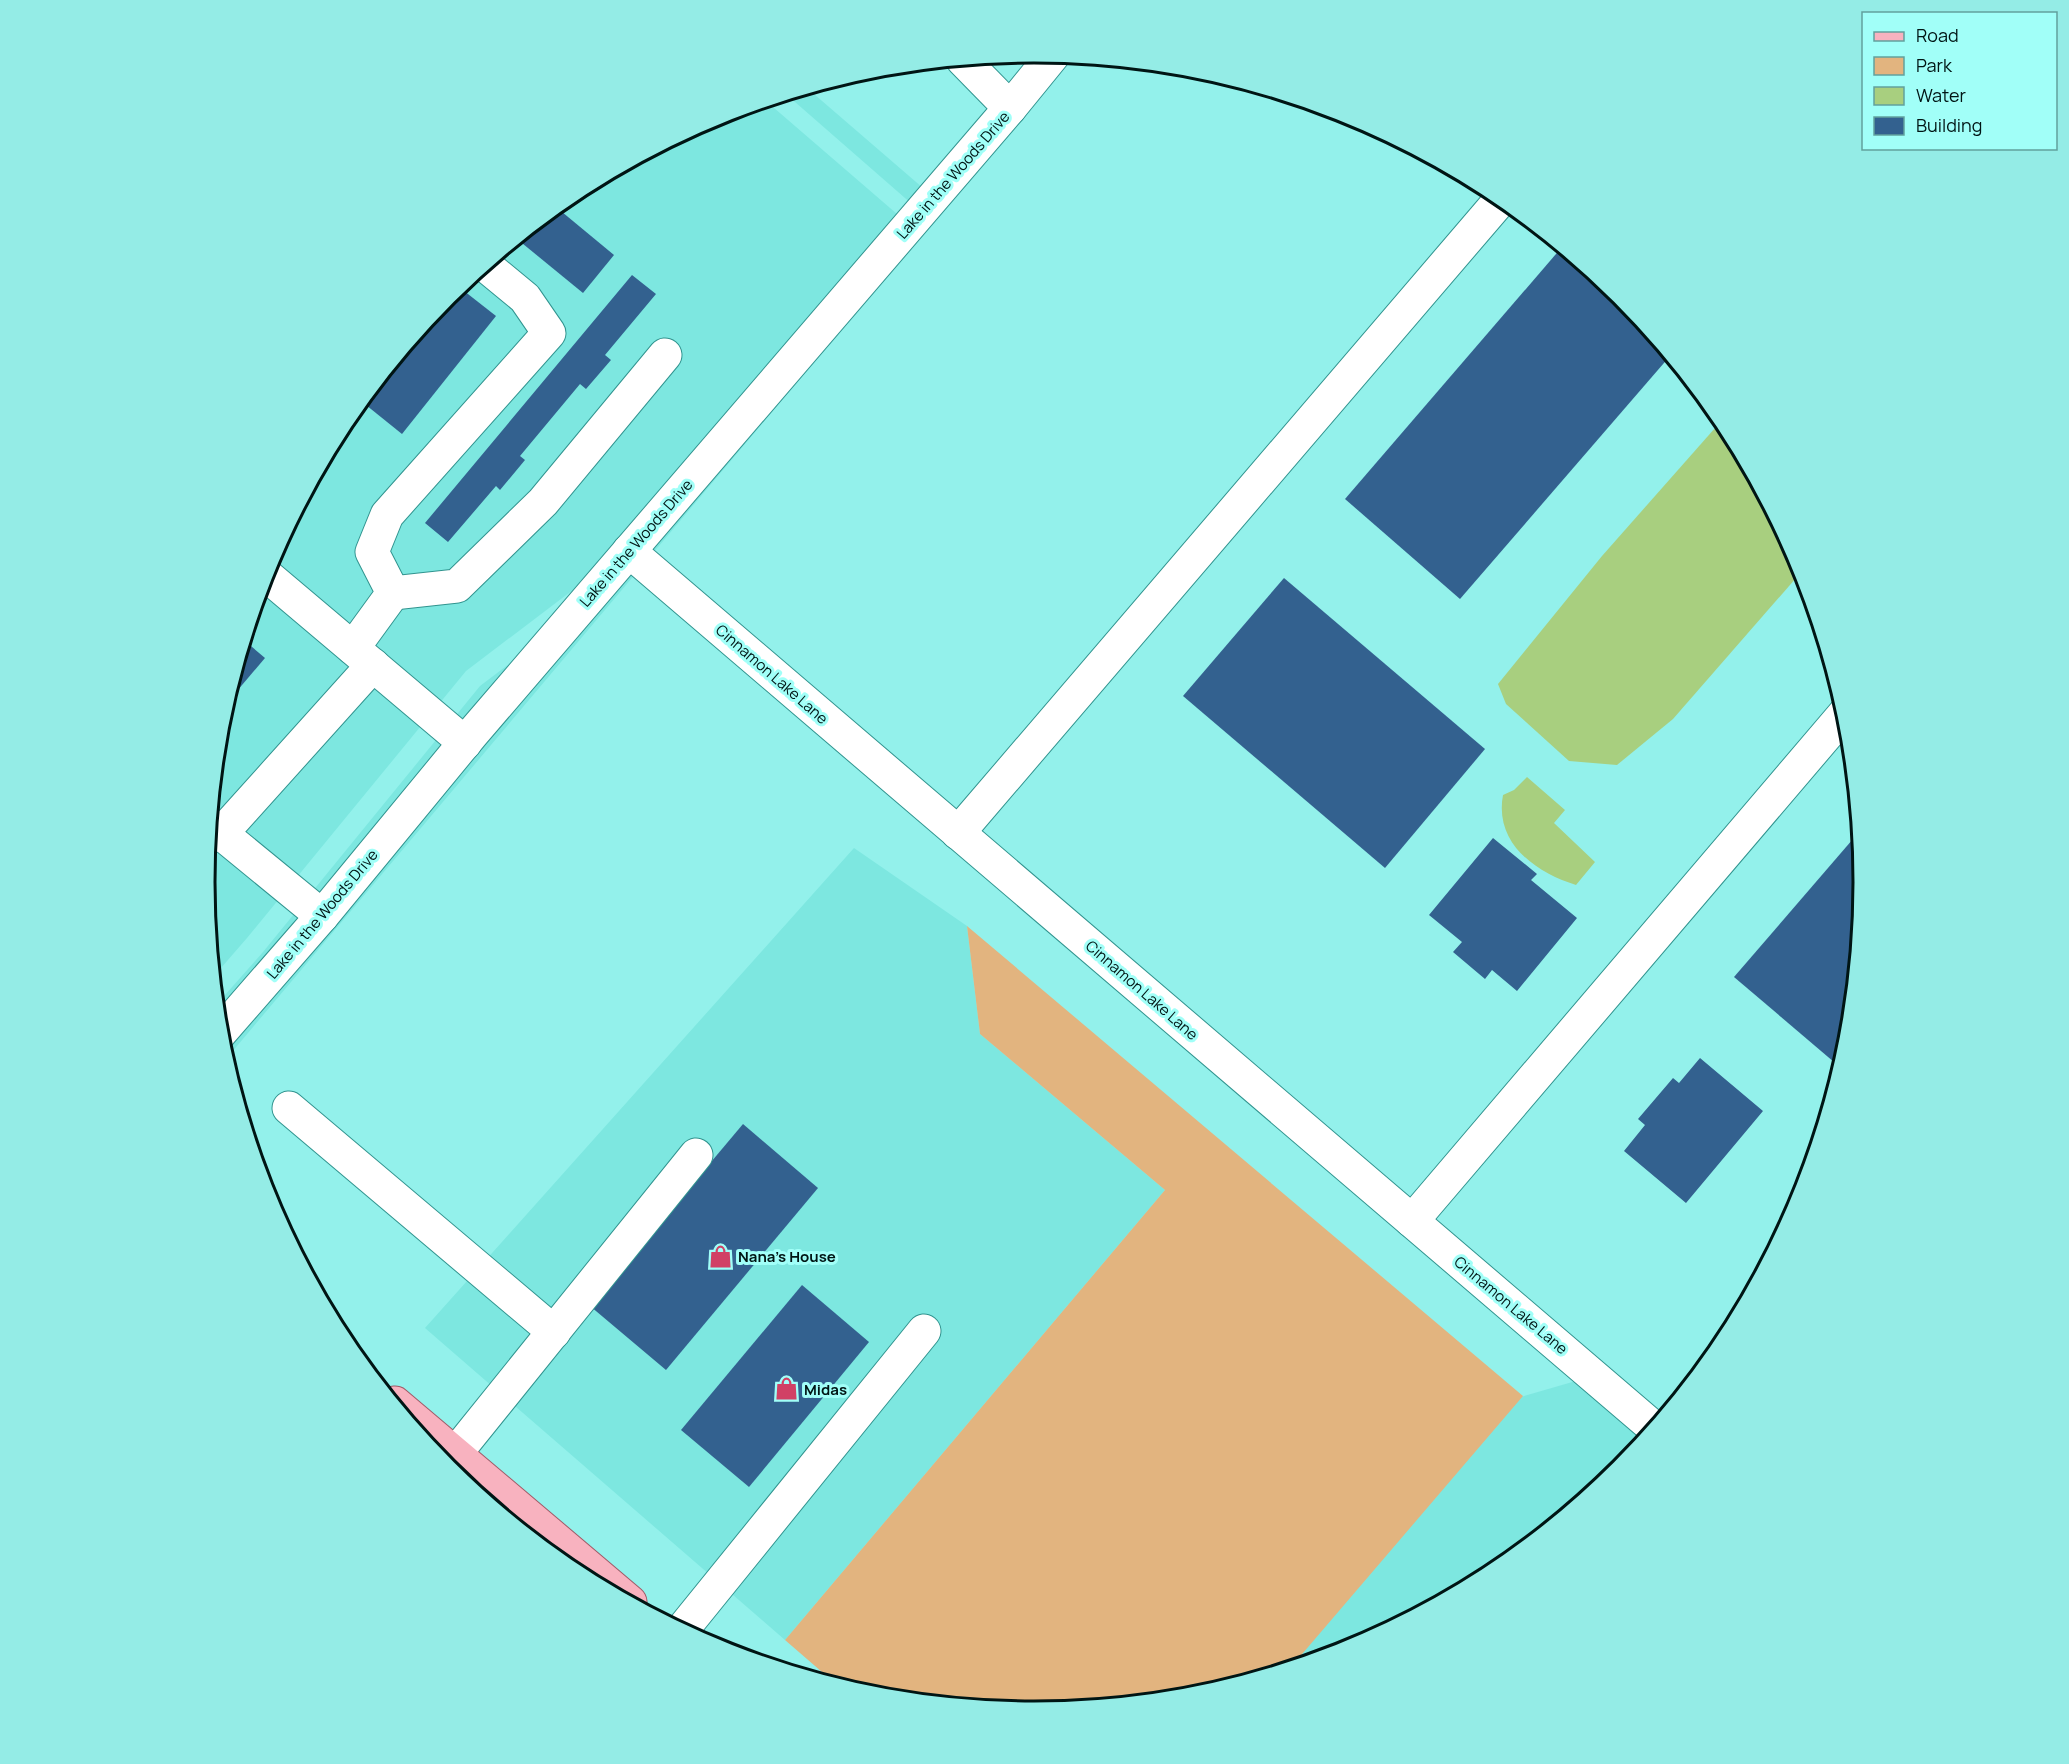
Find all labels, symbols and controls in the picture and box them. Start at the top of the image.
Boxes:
legend [1862,12,2057,150]
text: Road [1916,23,1959,47]
text: Park [1916,53,1953,77]
text: Water [1916,83,1966,107]
street label: Lake in the Woods Drive [892,106,1014,243]
text: Building [1916,113,1982,137]
street label: Lake in the Woods Drive [575,474,697,611]
street label: Cinnamon Lake Lane [711,619,833,729]
street label: Lake in the Woods Drive [262,845,383,983]
street label: Cinnamon Lake Lane [1081,935,1203,1045]
shop icon: Nana's House [707,1243,733,1269]
place label: Nana's House [738,1246,836,1267]
street label: Cinnamon Lake Lane [1450,1251,1573,1359]
shop icon: Midas [773,1376,799,1402]
place label: Midas [804,1379,847,1400]

